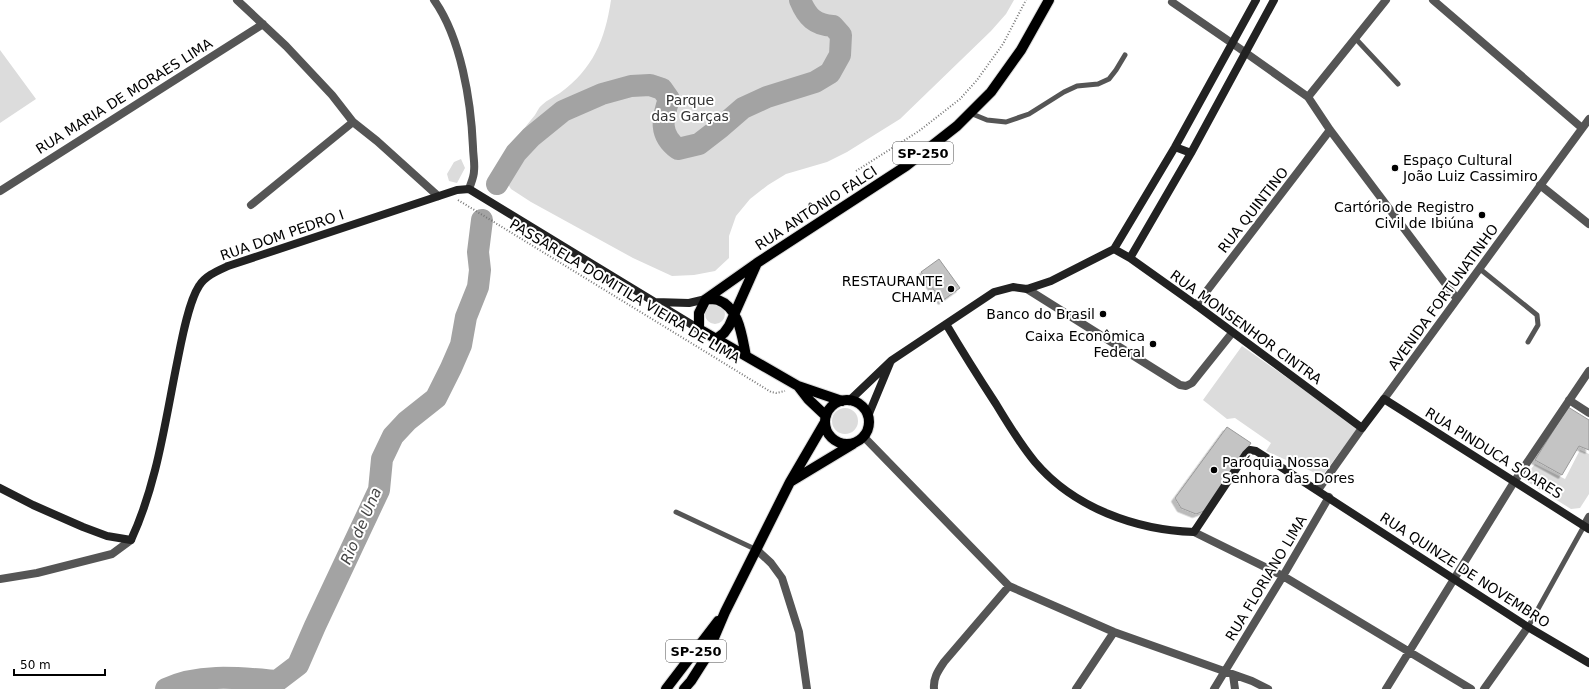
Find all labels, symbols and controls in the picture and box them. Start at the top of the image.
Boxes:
street label: RUA MARIA DE MORAES LIMA [33,35,216,157]
park label: Parque das Garças [651,92,729,124]
road number: SP-250 [893,142,953,164]
place label: Espaço Cultural João Luiz Cassimiro [1402,152,1538,184]
street label: RUA ANTÔNIO FALCI [752,162,880,253]
marker: Espaço Cultural João Luiz Cassimiro [1390,163,1400,173]
street label: RUA QUINTINO [1215,164,1291,256]
place label: Cartório de Registro Civil de Ibiúna [1334,199,1474,231]
street label: RUA DOM PEDRO I [218,206,346,264]
marker: Cartório de Registro Civil de Ibiúna [1477,210,1487,220]
street label: PASSARELA DOMITILA VIEIRA DE LIMA [507,216,743,367]
street label: AVENIDA FORTUNATINHO [1385,221,1501,373]
street label: RUA MONSENHOR CINTRA [1167,267,1325,388]
place label: RESTAURANTE CHAMA [842,273,943,305]
marker: RESTAURANTE CHAMA [946,284,956,294]
place label: Banco do Brasil [986,306,1095,322]
marker: Banco do Brasil [1098,309,1108,319]
place label: Caixa Econômica Federal [1025,328,1145,360]
marker: Caixa Econômica Federal [1148,339,1158,349]
street label: RUA PINDUCA SOARES [1423,404,1566,502]
place label: Paróquia Nossa Senhora das Dores [1222,454,1355,486]
marker: Paróquia Nossa Senhora das Dores [1209,465,1219,475]
water label: Rio de Una [337,485,385,567]
street label: RUA QUINZE DE NOVEMBRO [1377,509,1553,631]
street label: RUA FLORIANO LIMA [1222,512,1310,644]
road number: SP-250 [666,640,726,662]
scale bar [14,651,105,677]
text: 50 m [20,658,51,672]

